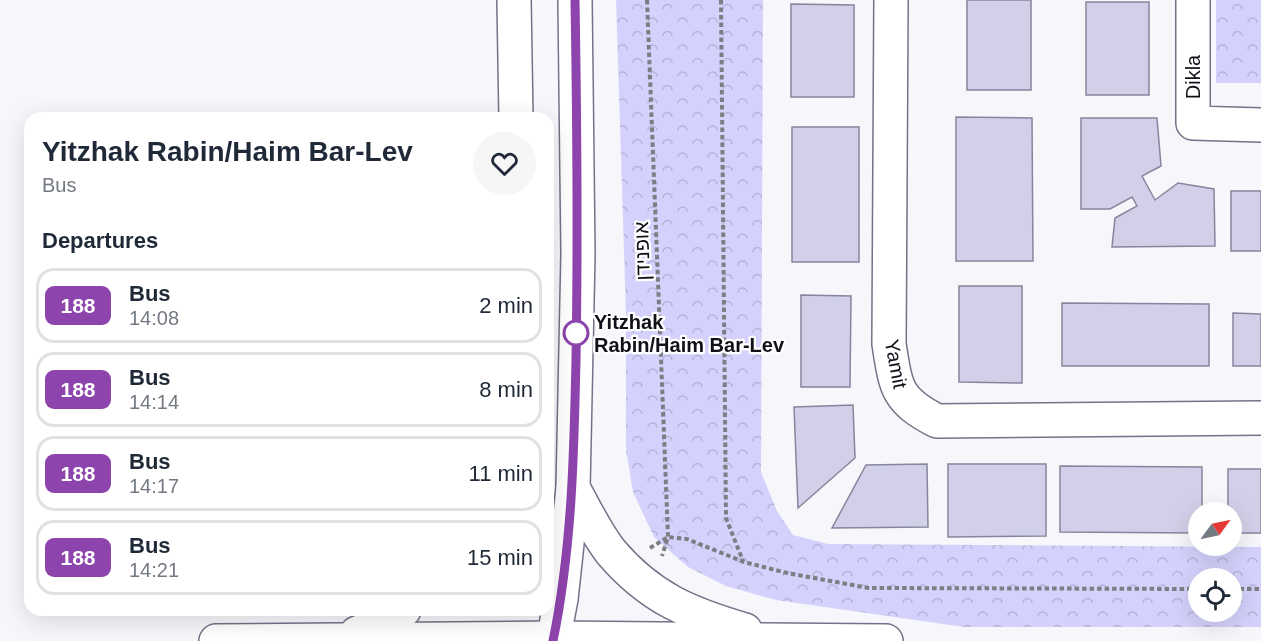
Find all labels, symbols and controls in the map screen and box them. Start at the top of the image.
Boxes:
street label: Dikla [1182,54,1204,99]
button: heart [473,132,536,195]
text: Yitzhak Rabin/Haim Bar-Lev [42,136,413,167]
text: Bus [42,174,76,196]
street label: אופנידן [630,221,654,281]
text: Departures [42,228,158,253]
text: Bus [129,281,171,306]
text: 2 min [479,293,533,318]
text: 188 [60,294,96,317]
text: 14:08 [129,307,179,329]
place label: Yitzhak Rabin/Haim Bar-Lev [594,311,785,356]
marker: Yitzhak Rabin/Haim Bar-Lev [563,320,589,346]
street label: Yamit [880,338,912,391]
text: Bus [129,365,171,390]
text: 8 min [479,377,533,402]
text: 188 [60,378,96,401]
text: 14:14 [129,391,179,413]
text: Bus [129,449,171,474]
text: 11 min [469,461,533,486]
text: 188 [60,462,96,485]
text: 14:17 [129,475,179,497]
north arrow [1188,502,1242,556]
map controls [1188,502,1242,622]
text: Bus [129,533,171,558]
text: 15 min [467,545,533,570]
text: 188 [60,546,96,569]
text: 14:21 [129,559,179,581]
button: locate [1188,568,1242,622]

